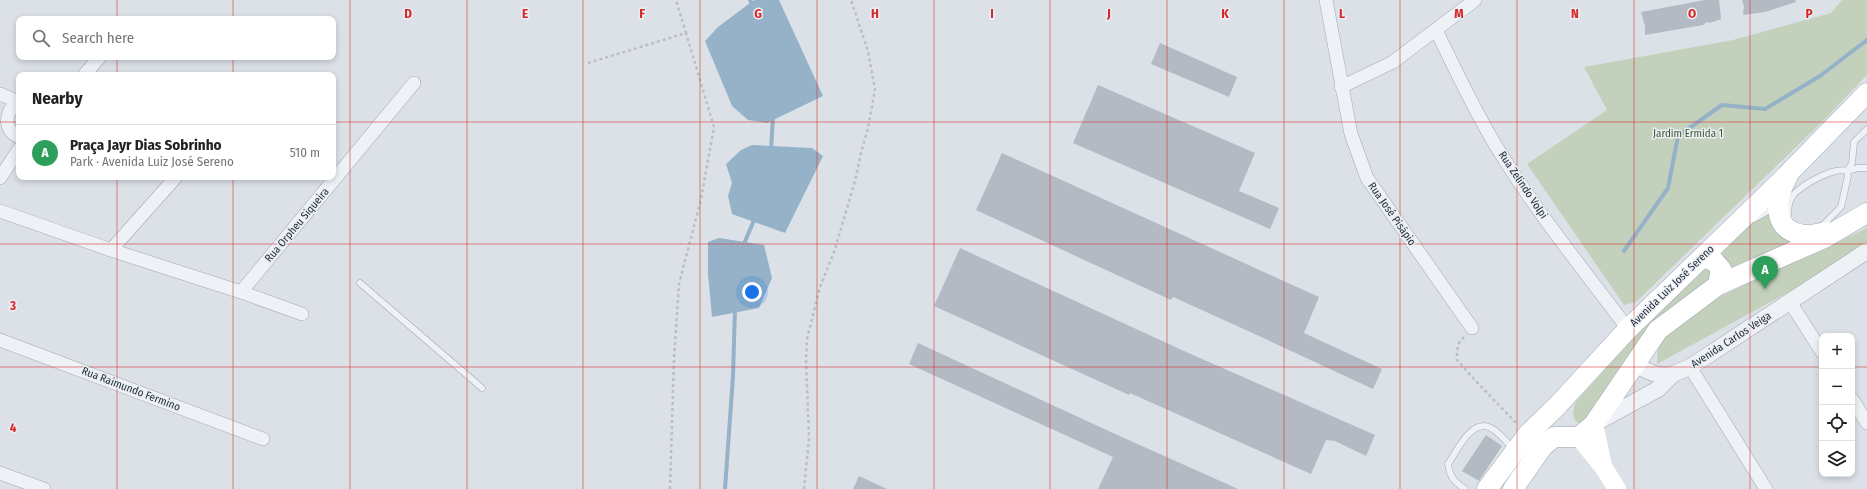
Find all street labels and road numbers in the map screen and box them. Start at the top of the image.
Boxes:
street label: Rua Zelindo Volpi [1496,149,1550,221]
street label: Rua José Pisápio [1365,180,1419,248]
street label: Rua Orpheu Siqueira [262,185,332,265]
street label: Avenida Luiz José Sereno [1627,242,1717,329]
street label: Avenida Carlos Veiga [1688,309,1774,371]
street label: Rua Raimundo Fermino [80,364,182,414]

